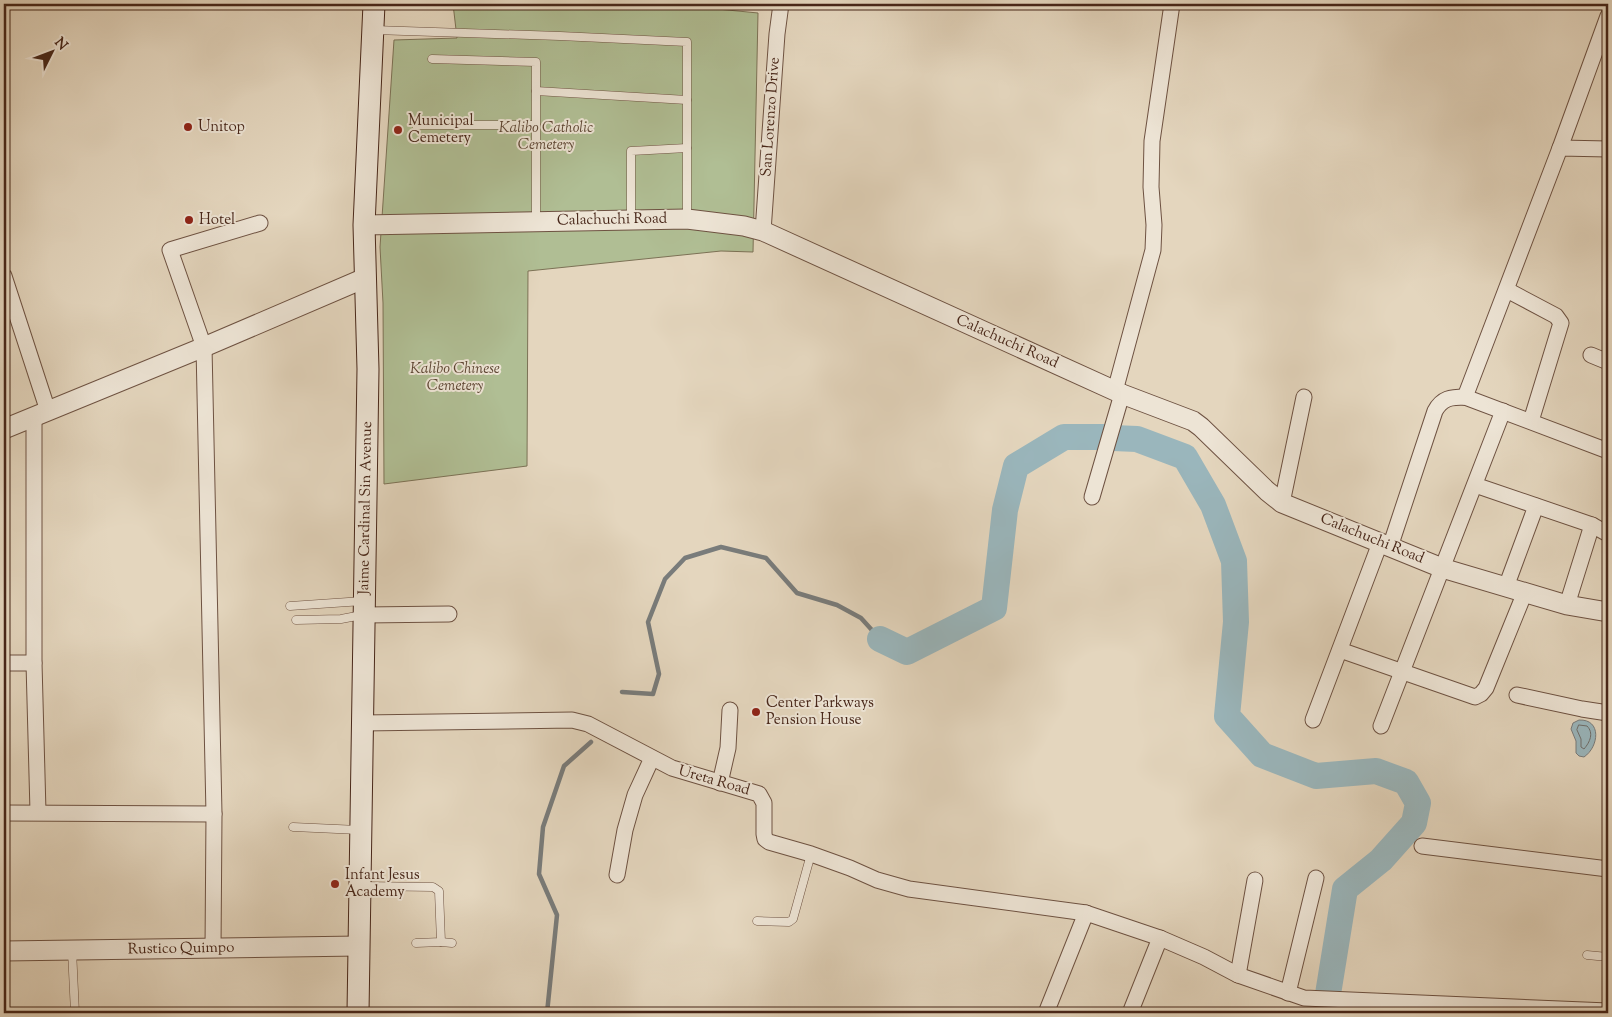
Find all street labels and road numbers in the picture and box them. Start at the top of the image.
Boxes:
street label: San Lorenzo Drive [756,57,786,177]
street label: Calachuchi Road [557,209,668,231]
street label: Calachuchi Road [952,310,1062,374]
street label: Jaime Cardinal Sin Avenue [354,421,378,596]
street label: Calachuchi Road [1317,509,1428,570]
street label: Ureta Road [676,761,753,801]
street label: Rustico Quimpo [128,938,234,960]

